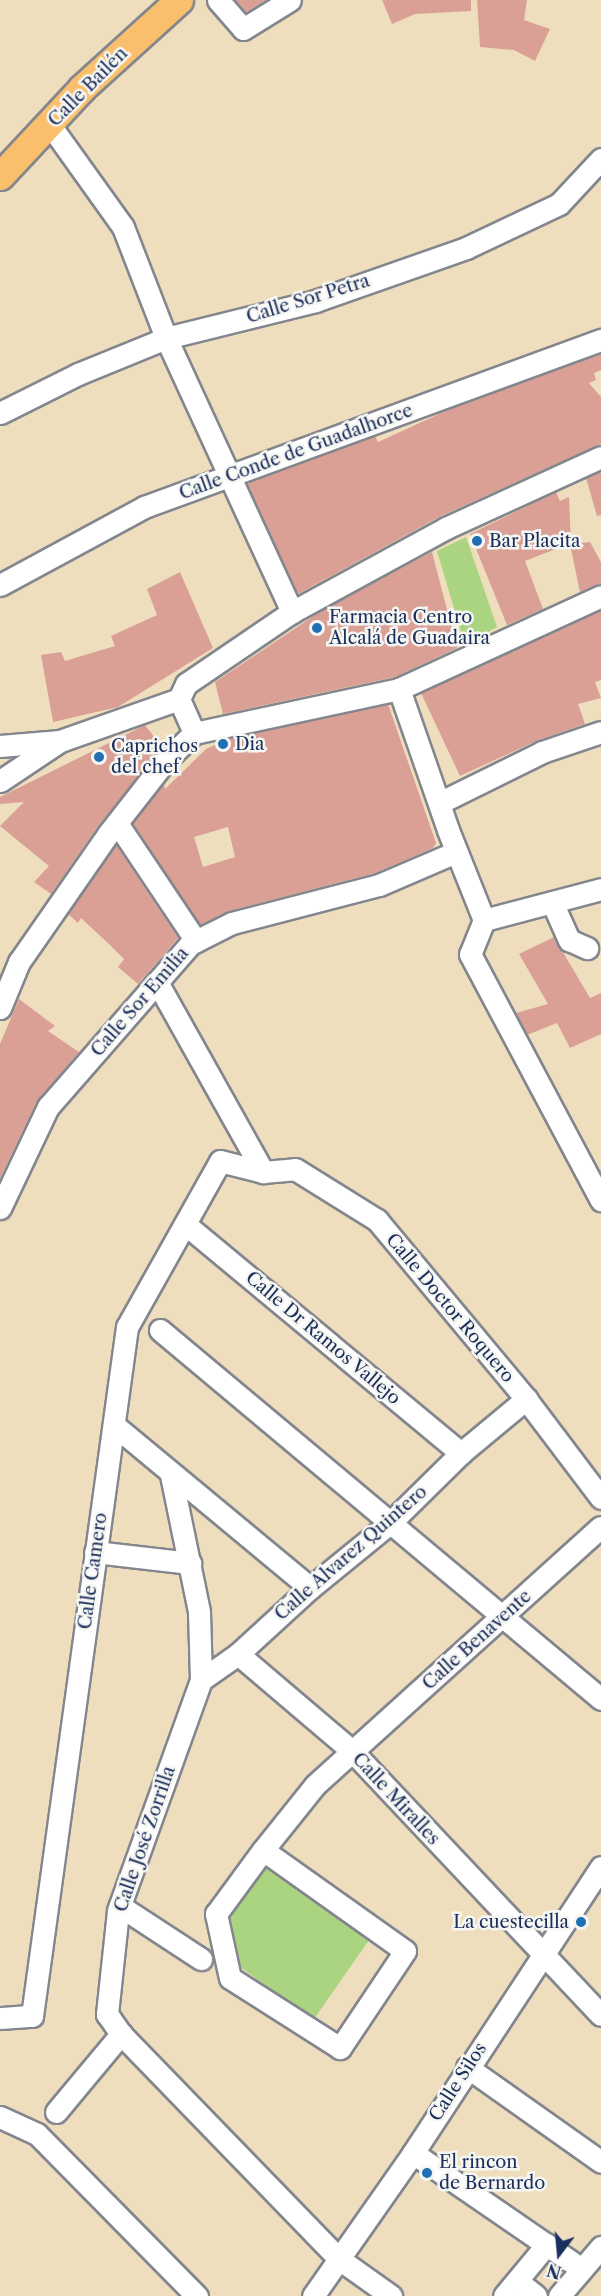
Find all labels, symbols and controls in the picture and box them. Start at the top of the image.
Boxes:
street label: Calle Bailén [44,43,132,131]
street label: Calle Sor Petra [244,270,372,328]
street label: Calle Conde de Guadalhorce [176,400,416,504]
place label: Bar Placita [489,530,581,552]
marker: Bar Placita [470,534,484,548]
place label: Farmacia Centro Alcalá de Guadaira [329,607,490,650]
marker: Farmacia Centro Alcalá de Guadaira [310,621,324,635]
place label: Dia [235,733,265,755]
place label: Caprichos del chef [111,736,198,778]
marker: Dia [216,737,230,751]
marker: Caprichos del chef [92,750,106,764]
street label: Calle Sor Emilia [87,943,193,1061]
street label: Calle Doctor Roquero [381,1229,519,1387]
street label: Calle Dr Ramos Vallejo [241,1266,405,1410]
street label: Calle Alvarez Quintero [270,1481,432,1625]
street label: Calle Camero [74,1511,112,1631]
street label: Calle Benavente [418,1585,536,1695]
street label: Calle Miralles [348,1748,444,1850]
street label: Calle José Zorrilla [110,1763,180,1915]
place label: La cuestecilla [453,1911,569,1933]
marker: La cuestecilla [574,1915,588,1929]
street label: Calle Silos [425,2039,491,2125]
place label: El rincon de Bernardo [439,2152,545,2194]
marker: El rincon de Bernardo [420,2166,434,2180]
north arrow [529,2224,589,2284]
text: N [545,2260,563,2283]

